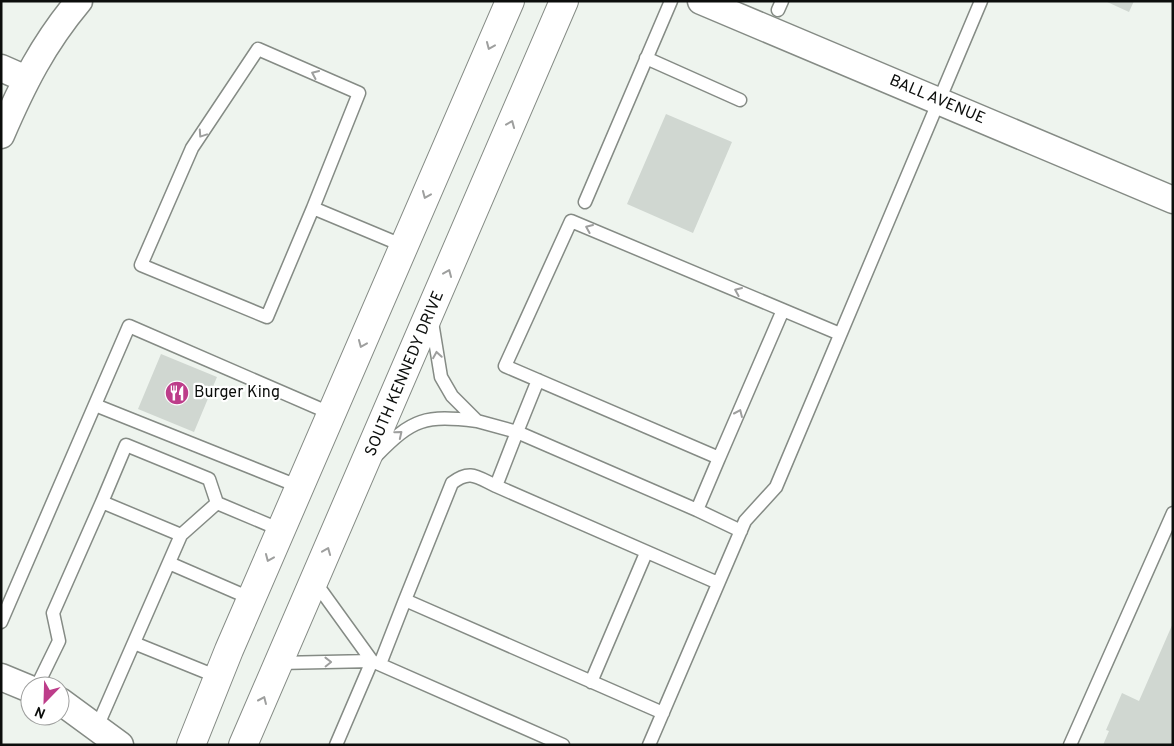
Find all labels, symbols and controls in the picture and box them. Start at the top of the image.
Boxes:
one-way arrow [486,41,497,50]
one-way arrow [311,69,320,80]
street label: BALL AVENUE [886,71,988,129]
one-way arrow [505,120,516,129]
one-way arrow [199,128,208,137]
one-way arrow [421,190,432,199]
one-way arrow [585,224,594,235]
one-way arrow [442,270,452,278]
one-way arrow [734,287,743,298]
street label: SOUTH KENNEDY DRIVE [361,288,449,460]
one-way arrow [357,339,368,348]
one-way arrow [433,351,443,360]
restaurant icon: Burger King [164,380,190,406]
place label: Burger King [194,383,280,403]
one-way arrow [732,409,743,418]
one-way arrow [393,431,402,440]
one-way arrow [321,547,332,556]
one-way arrow [265,553,276,562]
one-way arrow [324,657,332,667]
north arrow [20,676,70,726]
one-way arrow [256,696,267,705]
text: N [33,702,48,721]

